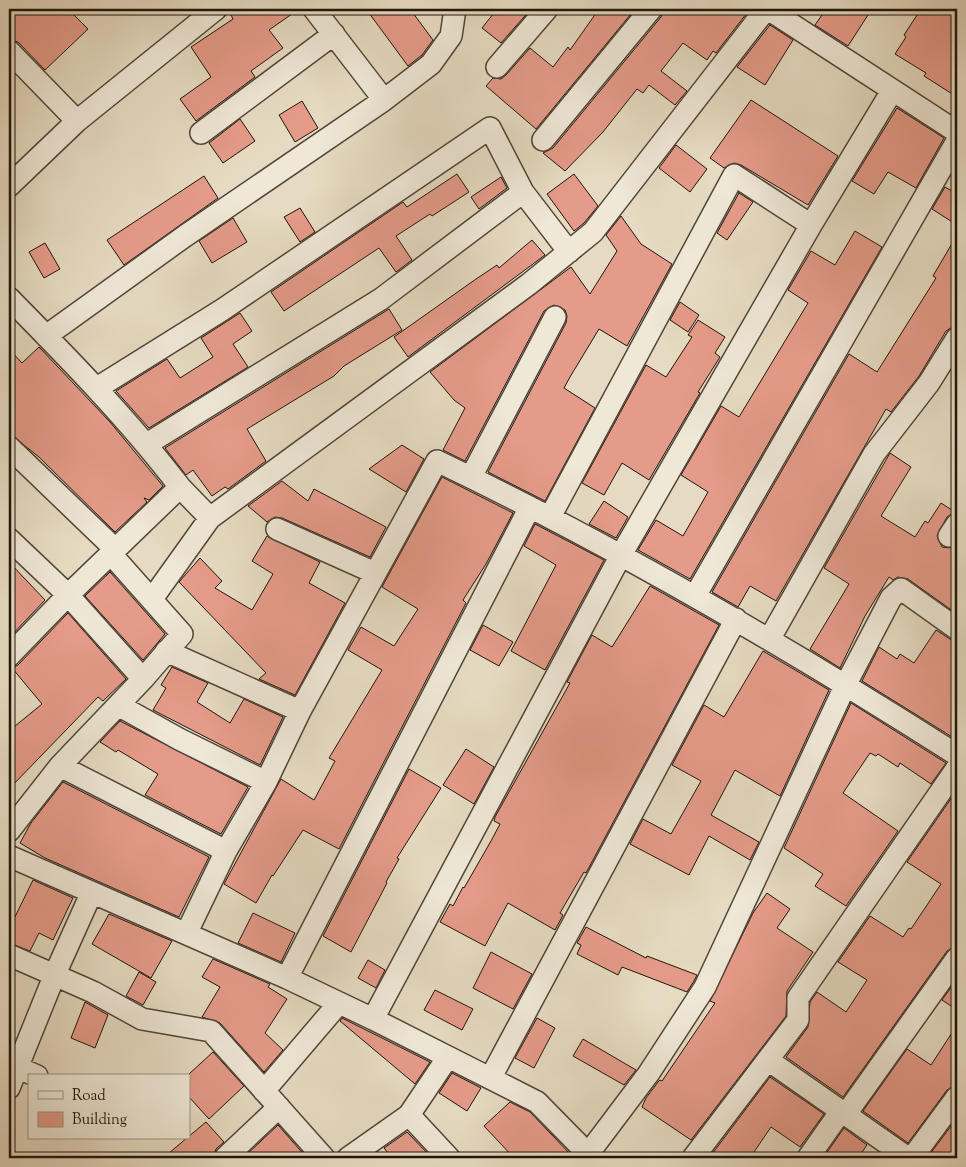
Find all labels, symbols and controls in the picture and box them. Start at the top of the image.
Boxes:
legend [28,1074,190,1140]
text: Road [72,1086,106,1107]
text: Building [72,1110,127,1131]

